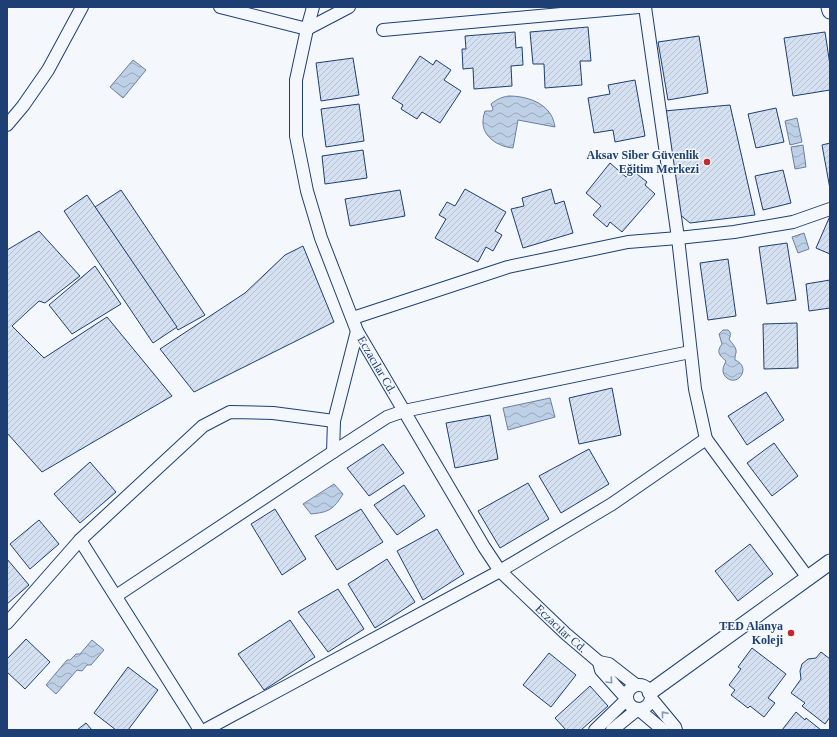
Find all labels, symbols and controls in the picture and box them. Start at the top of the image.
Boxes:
place label: Aksav Siber Güvenlik Eğitim Merkezi [587,148,700,176]
marker: Aksav Siber Güvenlik Eğitim Merkezi [702,157,712,167]
street label: Eczacılar Cd. [354,333,399,396]
street label: Eczacılar Cd. [532,601,589,655]
place label: TED Alanya Koleji [719,619,784,647]
marker: TED Alanya Koleji [786,628,796,638]
one-way arrow [606,676,613,684]
one-way arrow [662,711,669,718]

